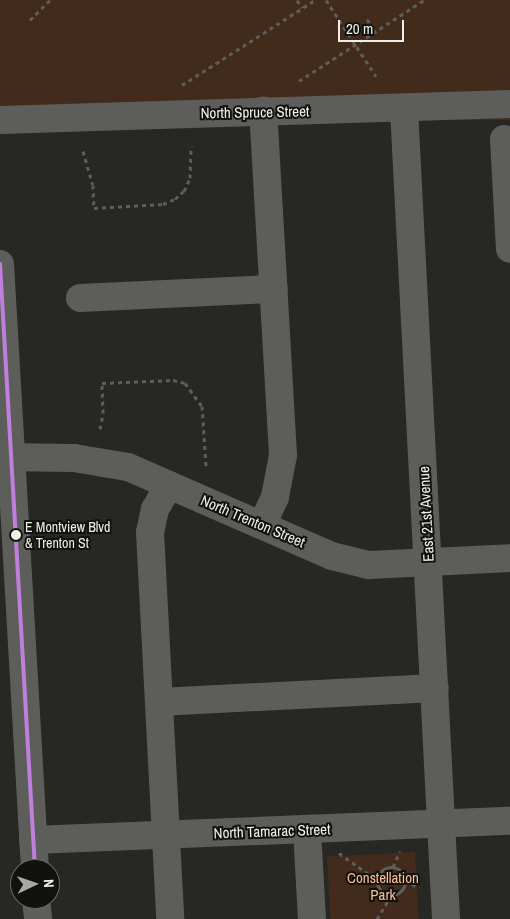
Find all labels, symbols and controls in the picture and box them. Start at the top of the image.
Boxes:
scale bar [340,10,406,42]
text: 20 m [346,18,373,39]
street label: North Spruce Street [200,102,310,122]
street label: East 21st Avenue [414,465,438,563]
street label: North Trenton Street [198,491,308,551]
place label: E Montview Blvd & Trenton St [25,519,110,552]
marker: E Montview Blvd & Trenton St [11,530,21,540]
street label: North Tamarac Street [213,820,331,842]
north arrow [10,859,60,909]
park label: Constellation Park [347,868,419,903]
text: N [40,879,58,888]

